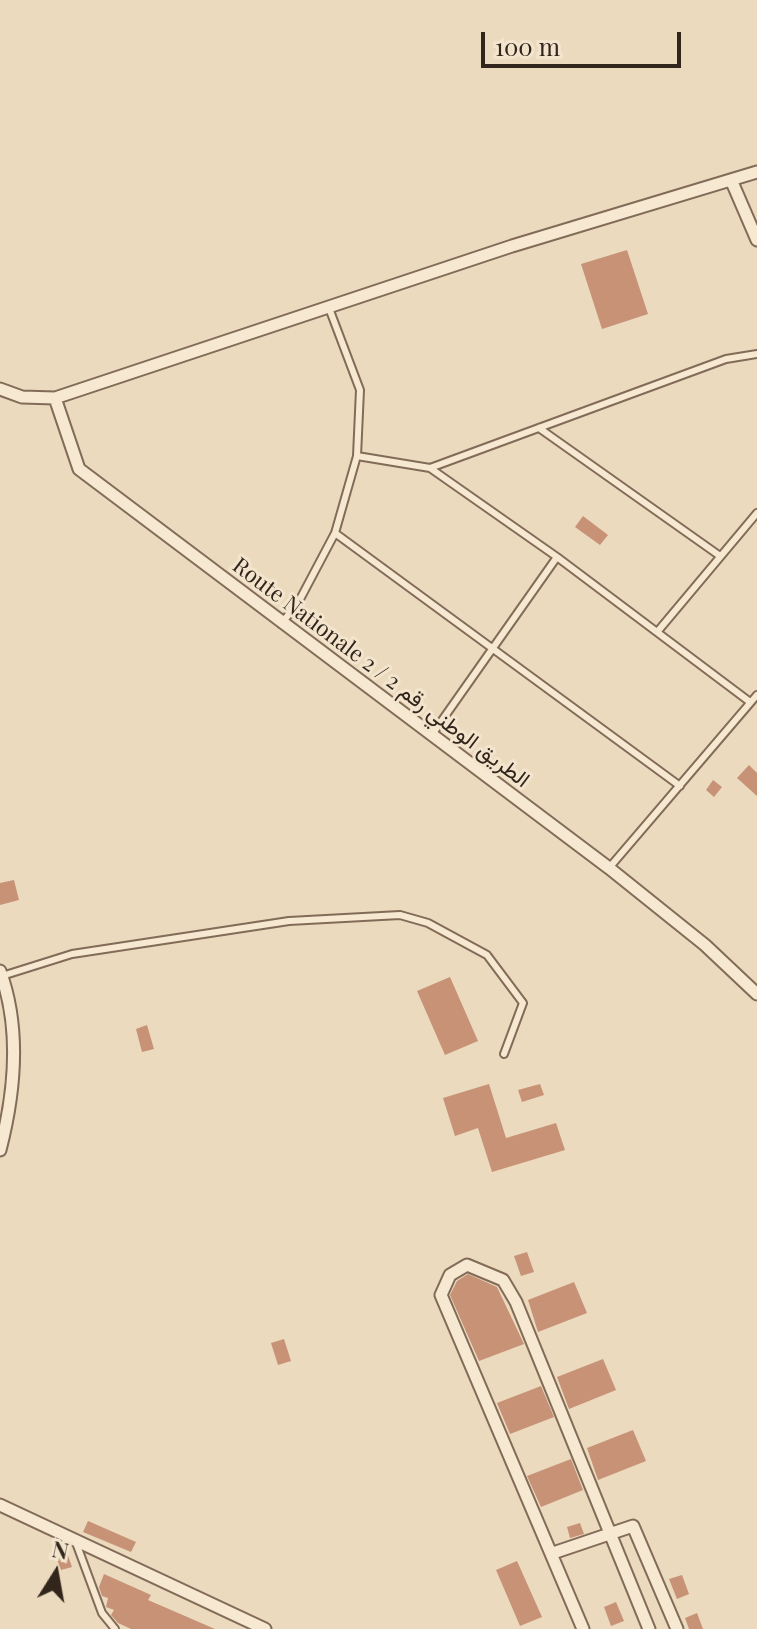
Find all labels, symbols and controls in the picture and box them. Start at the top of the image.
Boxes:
scale bar [485,16,685,66]
text: 100 m [495,30,560,62]
street label: Route Nationale 2 / الطريق الوطني رقم 2 [227,553,535,793]
north arrow [16,1533,96,1613]
text: N [50,1533,71,1566]

